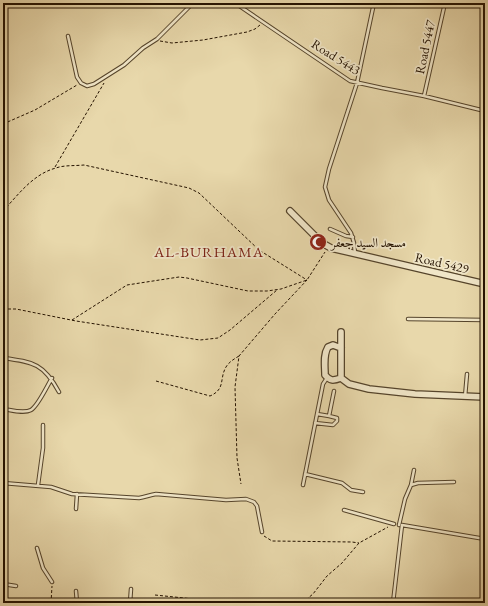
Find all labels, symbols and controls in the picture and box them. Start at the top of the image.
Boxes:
street label: Road 5447 [411,18,439,76]
street label: Road 5443 [308,35,364,79]
mosque icon: مسجد السيد جعفر [308,232,328,252]
place label: مسجد السيد جعفر [329,234,406,251]
district label: AL-BURHAMA [153,242,264,261]
street label: Road 5429 [413,249,471,278]

